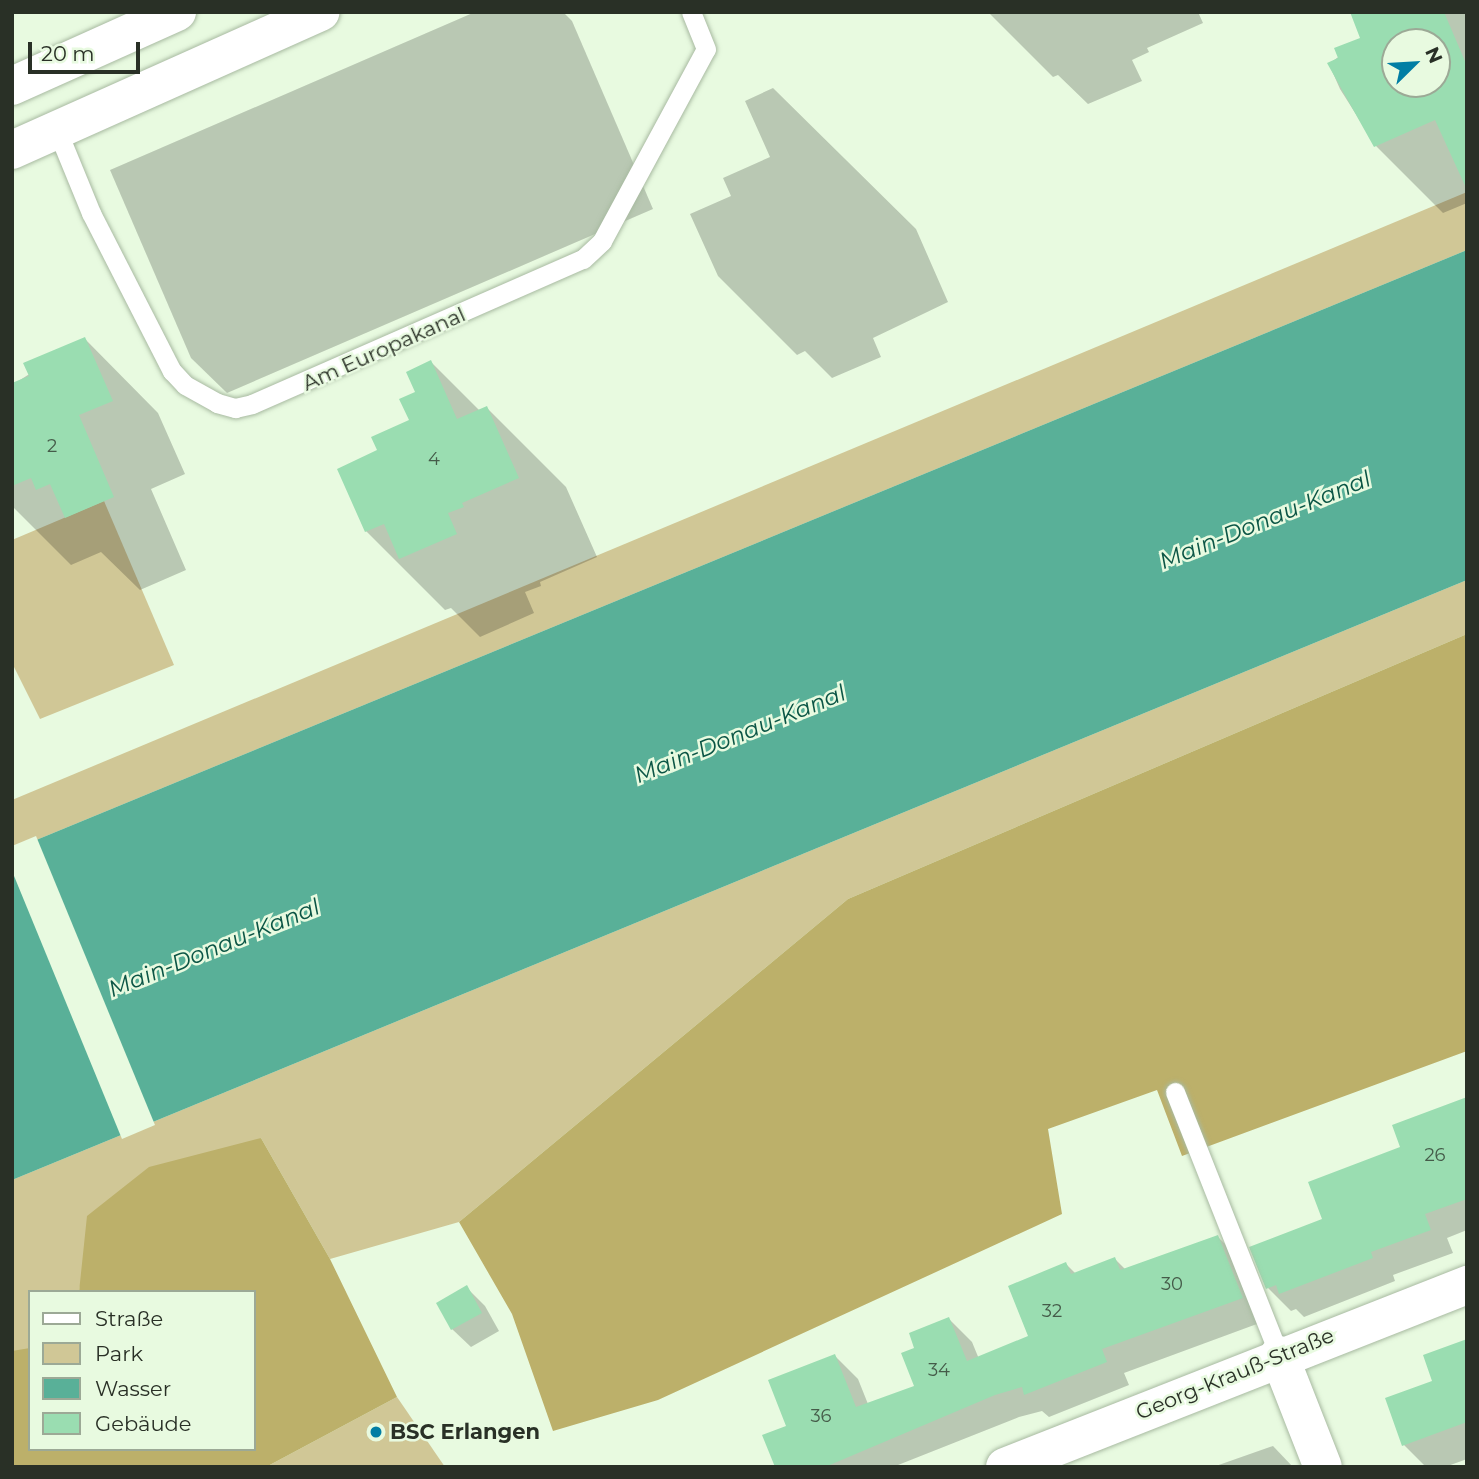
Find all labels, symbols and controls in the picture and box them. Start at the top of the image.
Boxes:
scale bar [32,28,144,72]
north arrow [1381,28,1451,98]
text: 20 m [41,41,95,66]
text: N [1420,43,1447,67]
street label: Am Europakanal [299,302,469,396]
house number: 2 [47,435,57,457]
house number: 4 [428,448,440,470]
water label: Main-Donau-Kanal [1155,465,1375,575]
water label: Main-Donau-Kanal [630,679,850,789]
water label: Main-Donau-Kanal [104,893,324,1003]
house number: 26 [1424,1144,1446,1166]
house number: 30 [1161,1273,1183,1295]
legend [28,1290,256,1451]
house number: 32 [1042,1300,1062,1322]
text: Straße [95,1306,163,1331]
street label: Georg-Krauß-Straße [1132,1323,1338,1425]
text: Park [95,1341,143,1366]
house number: 34 [928,1359,950,1381]
text: Wasser [95,1376,171,1401]
house number: 36 [810,1405,832,1427]
text: Gebäude [95,1411,192,1436]
place label: BSC Erlangen [390,1419,540,1445]
marker: BSC Erlangen [368,1424,384,1440]

